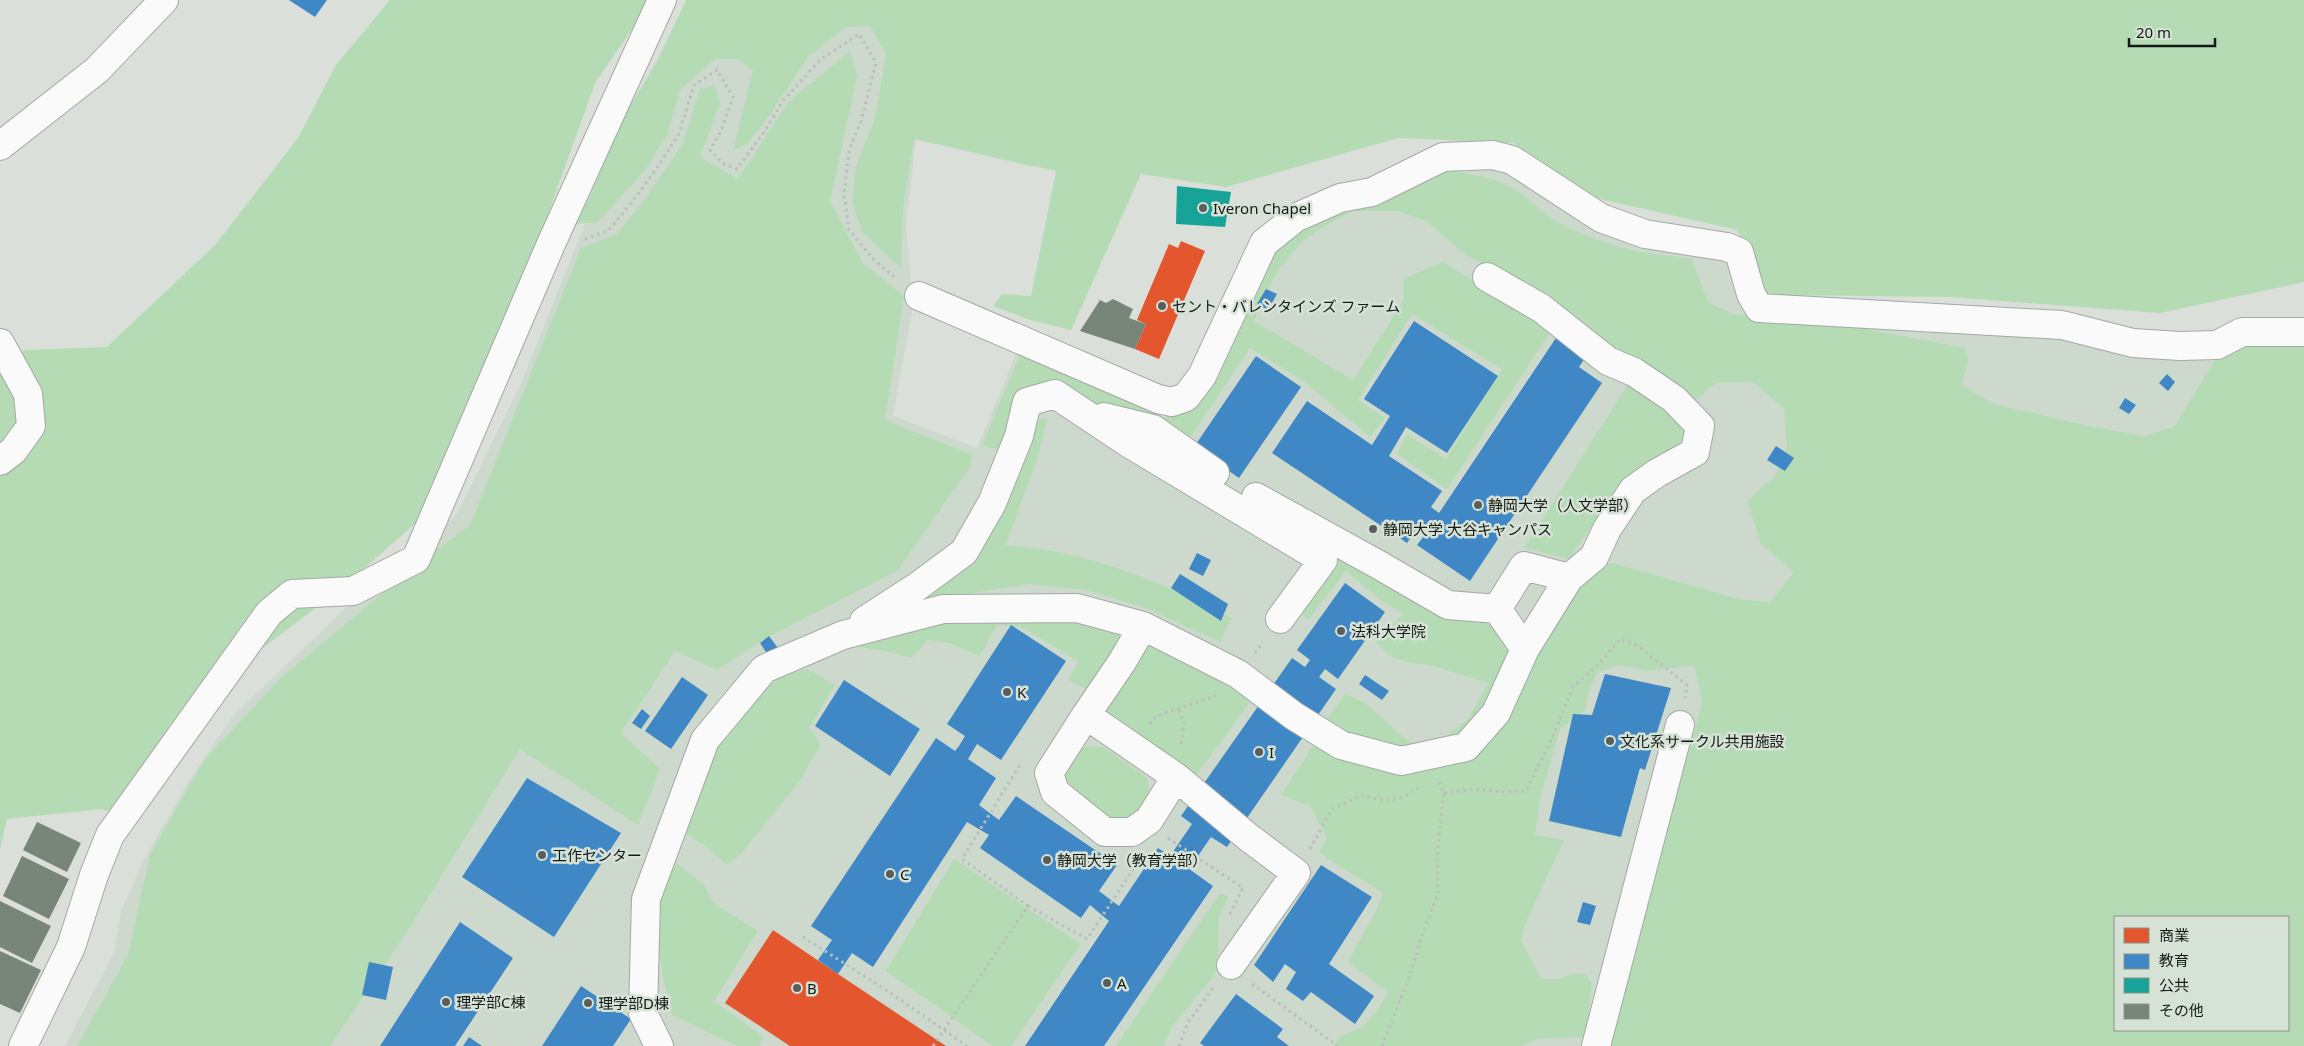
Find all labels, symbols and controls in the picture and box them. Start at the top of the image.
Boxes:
scale bar [2129,15,2215,47]
text: 20 m [2136,22,2171,42]
place label: Iveron Chapel [1213,198,1311,218]
marker: Iveron Chapel [1197,202,1209,214]
place label: セント・バレンタインズ ファーム [1172,296,1400,316]
marker: セント・バレンタインズ ファーム [1156,300,1168,312]
place label: 静岡大学（人文学部） [1488,495,1638,515]
marker: 静岡大学（人文学部） [1472,499,1484,511]
place label: 静岡大学 大谷キャンパス [1383,519,1552,539]
marker: 静岡大学 大谷キャンパス [1367,523,1379,535]
place label: 法科大学院 [1351,621,1426,641]
marker: 法科大学院 [1335,625,1347,637]
place label: K [1017,682,1027,702]
marker: K [1001,686,1013,698]
place label: 文化系サークル共用施設 [1620,731,1785,751]
marker: 文化系サークル共用施設 [1604,735,1616,747]
place label: I [1269,742,1274,762]
marker: I [1253,746,1265,758]
place label: 工作センター [552,845,642,865]
marker: 工作センター [536,849,548,861]
place label: 静岡大学（教育学部） [1057,850,1207,870]
marker: 静岡大学（教育学部） [1041,854,1053,866]
place label: C [900,864,910,884]
marker: C [884,868,896,880]
legend [2114,916,2289,1031]
text: 商業 [2159,925,2189,945]
text: 教育 [2159,950,2189,970]
place label: A [1117,973,1127,993]
text: 公共 [2159,975,2189,995]
marker: A [1101,977,1113,989]
place label: B [807,978,817,998]
marker: B [791,982,803,994]
place label: 理学部C棟 [456,992,525,1012]
place label: 理学部D棟 [598,993,669,1013]
marker: 理学部C棟 [440,996,452,1008]
marker: 理学部D棟 [582,997,594,1009]
text: その他 [2159,1000,2204,1020]

